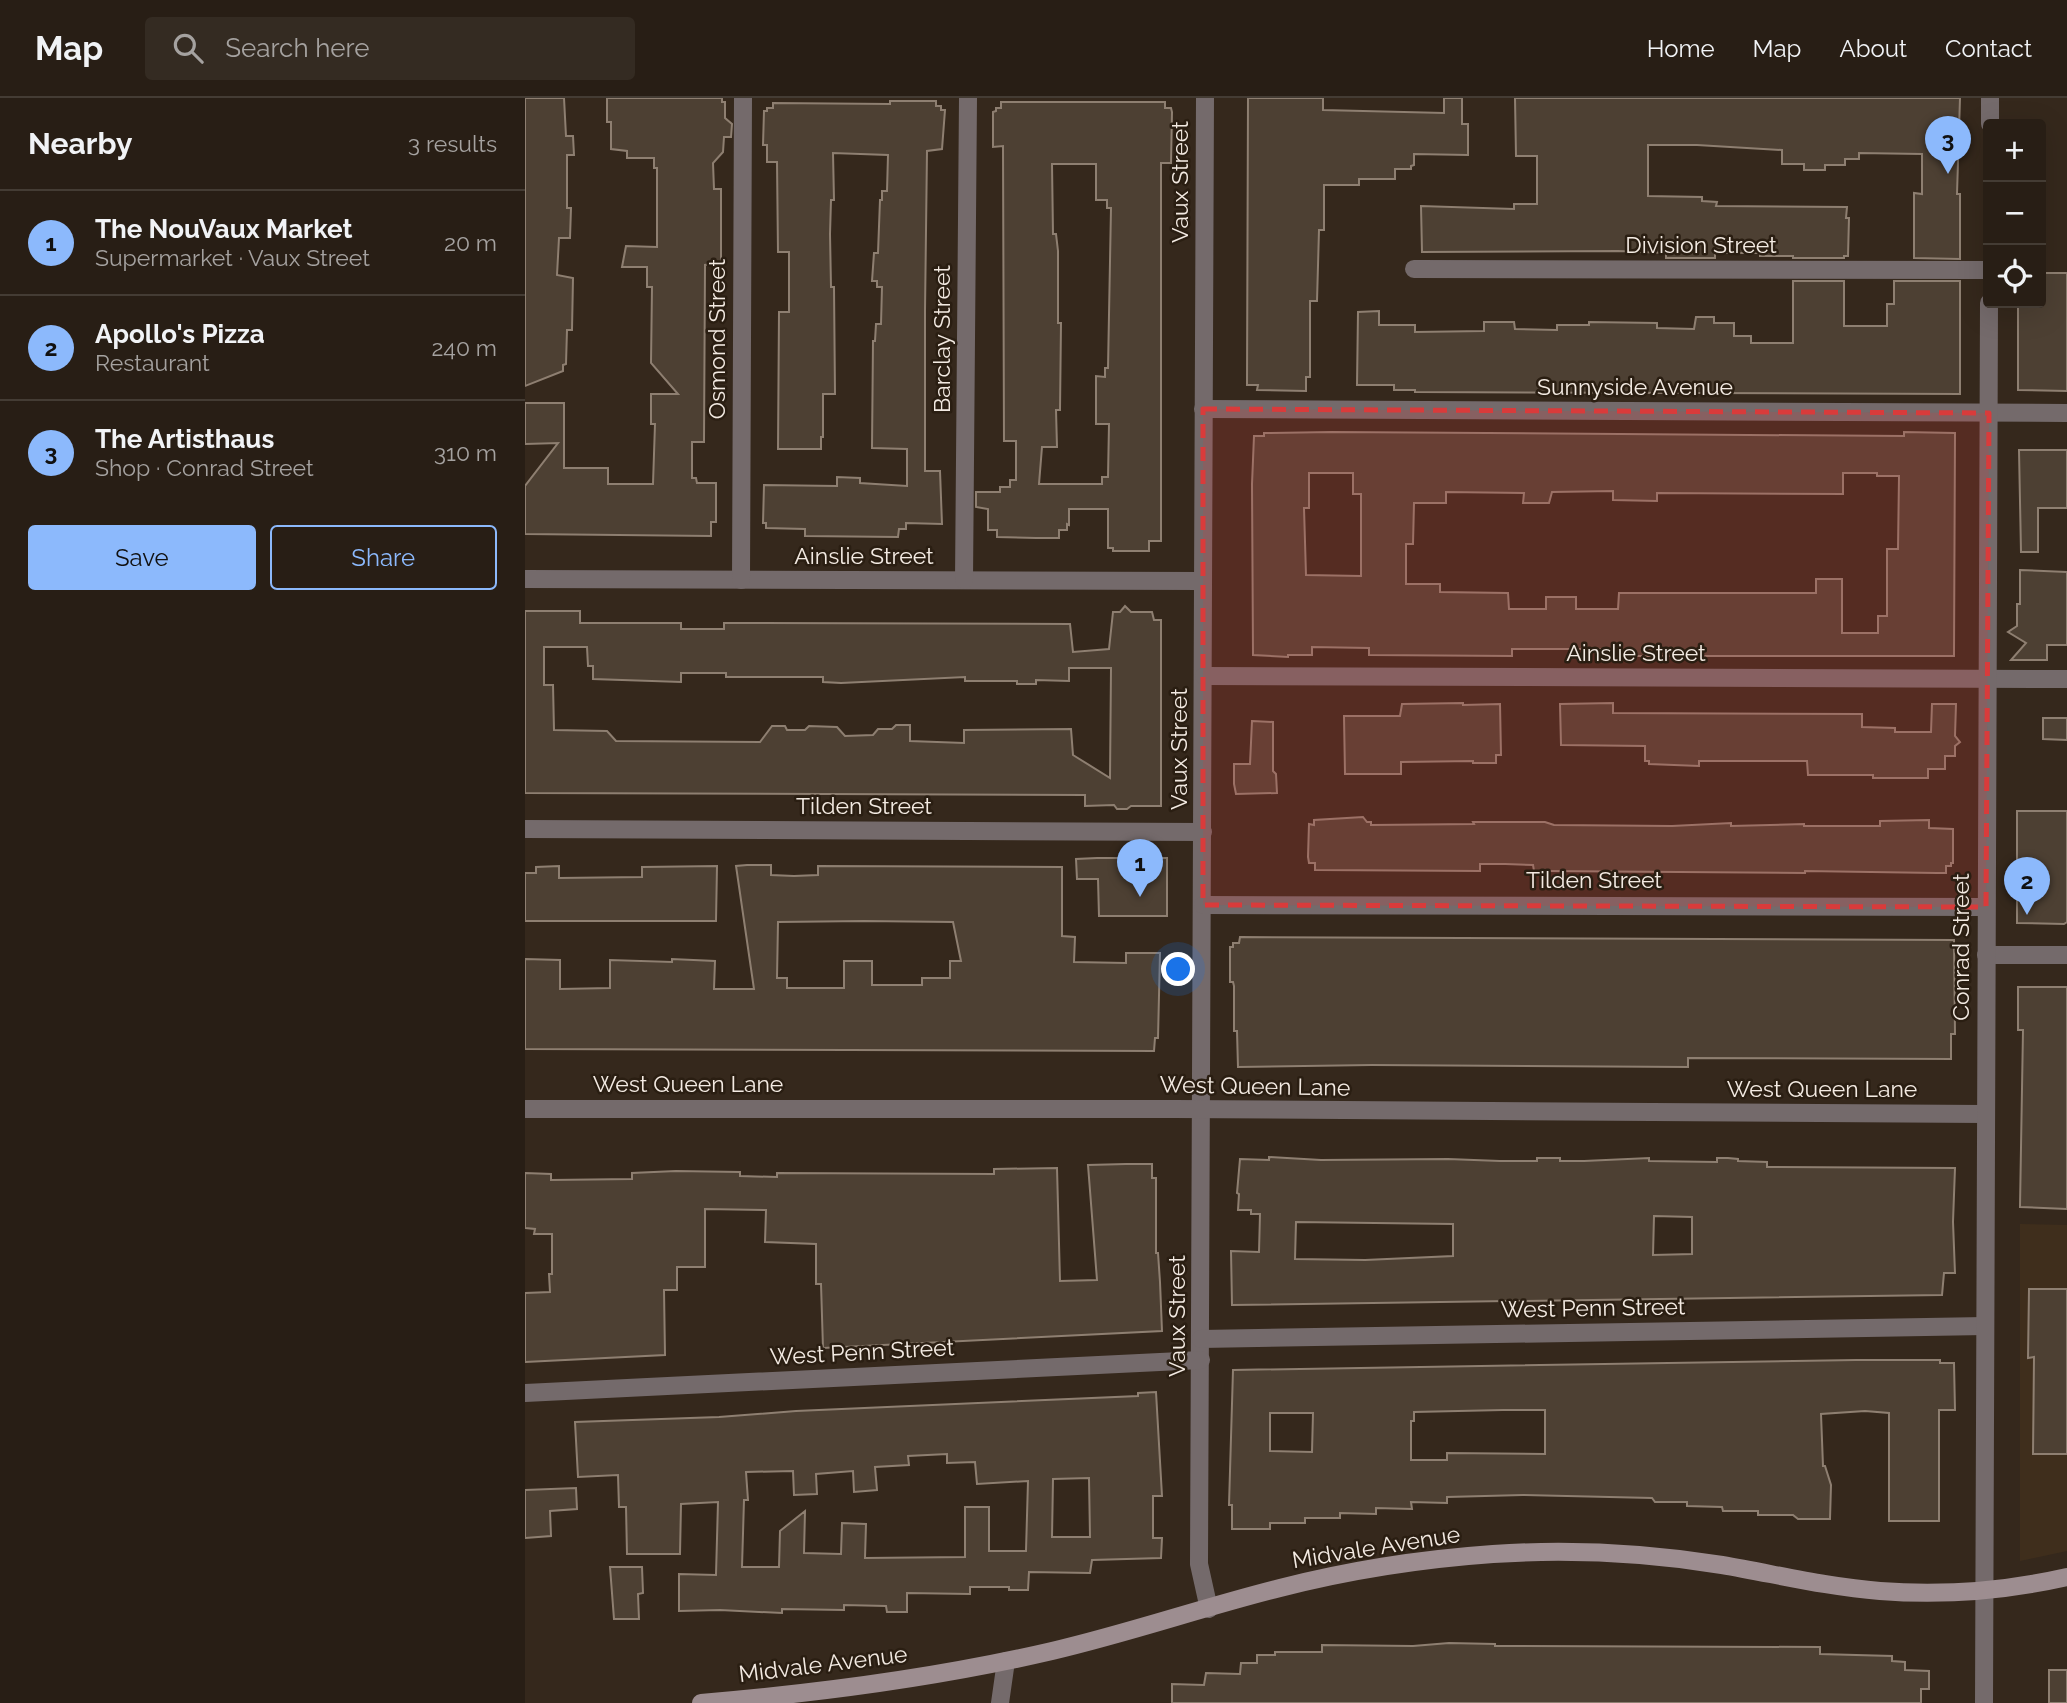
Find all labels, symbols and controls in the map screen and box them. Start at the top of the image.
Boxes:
search box [145,17,635,80]
text: Map [35,29,103,68]
icon: search [169,29,207,67]
text: Search here [225,33,370,63]
text: Home [1647,34,1715,63]
text: Map [1753,34,1801,63]
text: About [1839,34,1907,63]
text: Contact [1945,34,2032,63]
pin: 3 [1925,116,1971,174]
map controls [1983,119,2046,308]
button: + [1983,119,2046,182]
street label: Vaux Street [1166,121,1193,243]
text: Nearby [28,126,132,161]
text: 3 results [408,130,497,157]
button: − [1983,182,2046,245]
text: The NouVaux Market [95,214,352,244]
text: 1 [45,229,57,256]
text: 20 m [444,229,497,256]
street label: Division Street [1625,231,1777,258]
text: Supermarket · Vaux Street [95,244,370,271]
button: locate [1983,245,2046,308]
street label: Osmond Street [703,258,730,419]
street label: Barclay Street [928,265,955,413]
text: Apollo's Pizza [95,319,265,349]
text: 2 [45,334,57,361]
text: 240 m [431,334,497,361]
text: Restaurant [95,349,210,376]
street label: Sunnyside Avenue [1537,373,1733,400]
text: The Artisthaus [95,424,274,454]
text: 3 [45,439,57,466]
text: 310 m [434,439,497,466]
text: Shop · Conrad Street [95,454,314,481]
button: Save [28,525,256,590]
button: Share [270,525,497,590]
street label: Ainslie Street [794,542,934,569]
street label: Ainslie Street [1566,639,1706,666]
street label: Vaux Street [1165,688,1192,810]
street label: Tilden Street [796,792,932,819]
pin: 1 [1117,839,1163,897]
pin: 2 [2004,857,2050,915]
street label: Tilden Street [1526,866,1662,893]
street label: Conrad Street [1947,873,1974,1021]
your location [1161,952,1195,986]
street label: West Queen Lane [593,1070,783,1097]
street label: West Queen Lane [1159,1070,1351,1101]
street label: West Queen Lane [1727,1075,1917,1102]
street label: Vaux Street [1163,1255,1190,1377]
street label: West Penn Street [1500,1292,1686,1323]
street label: West Penn Street [769,1333,955,1370]
street label: Midvale Avenue [1290,1520,1462,1573]
street label: Midvale Avenue [737,1640,909,1687]

